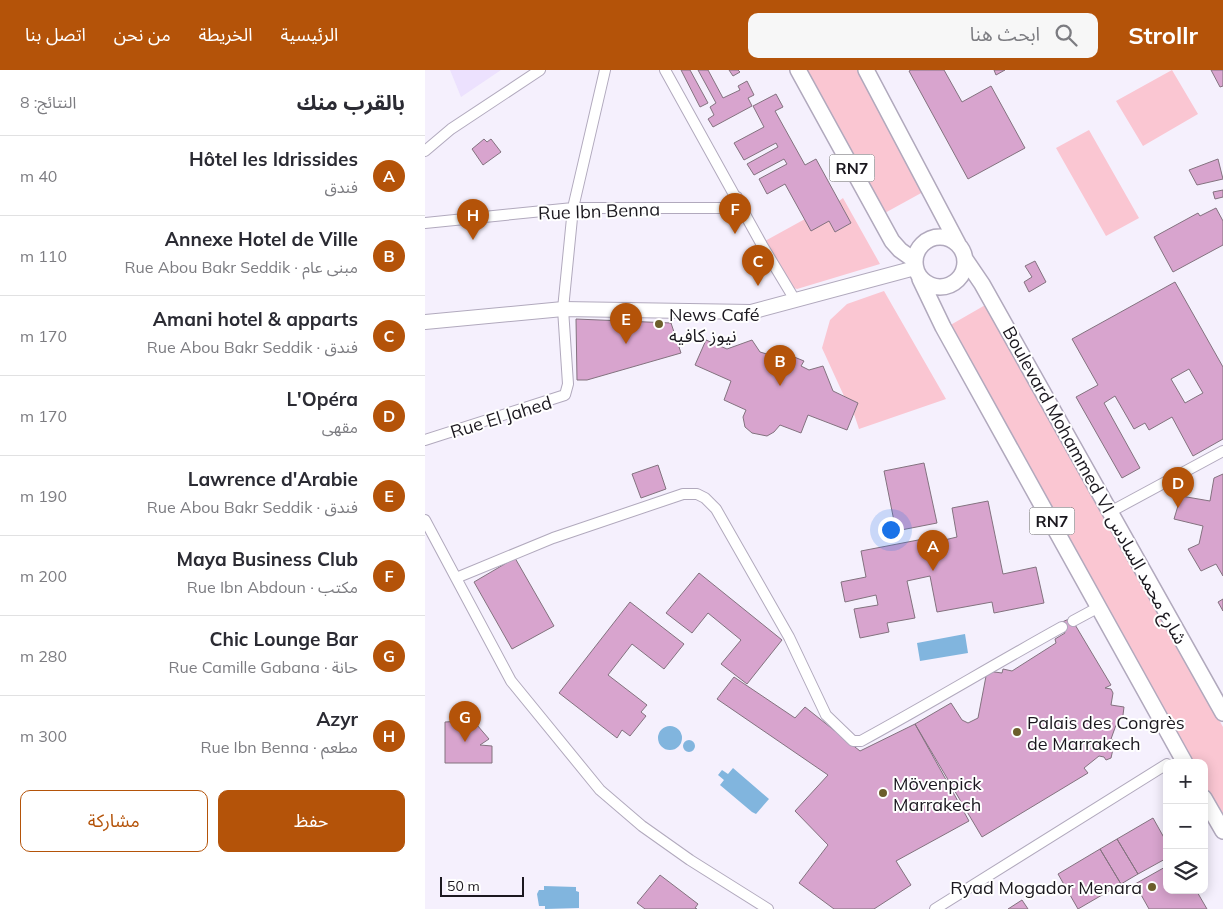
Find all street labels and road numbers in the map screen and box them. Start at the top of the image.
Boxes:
road number: RN7 [829,155,875,182]
street label: Rue Ibn Benna [538,197,660,225]
street label: Boulevard Mohammed VI شارع محمد السادس [995,322,1192,650]
street label: Rue El Jahed [448,391,554,443]
road number: RN7 [1029,508,1075,534]

